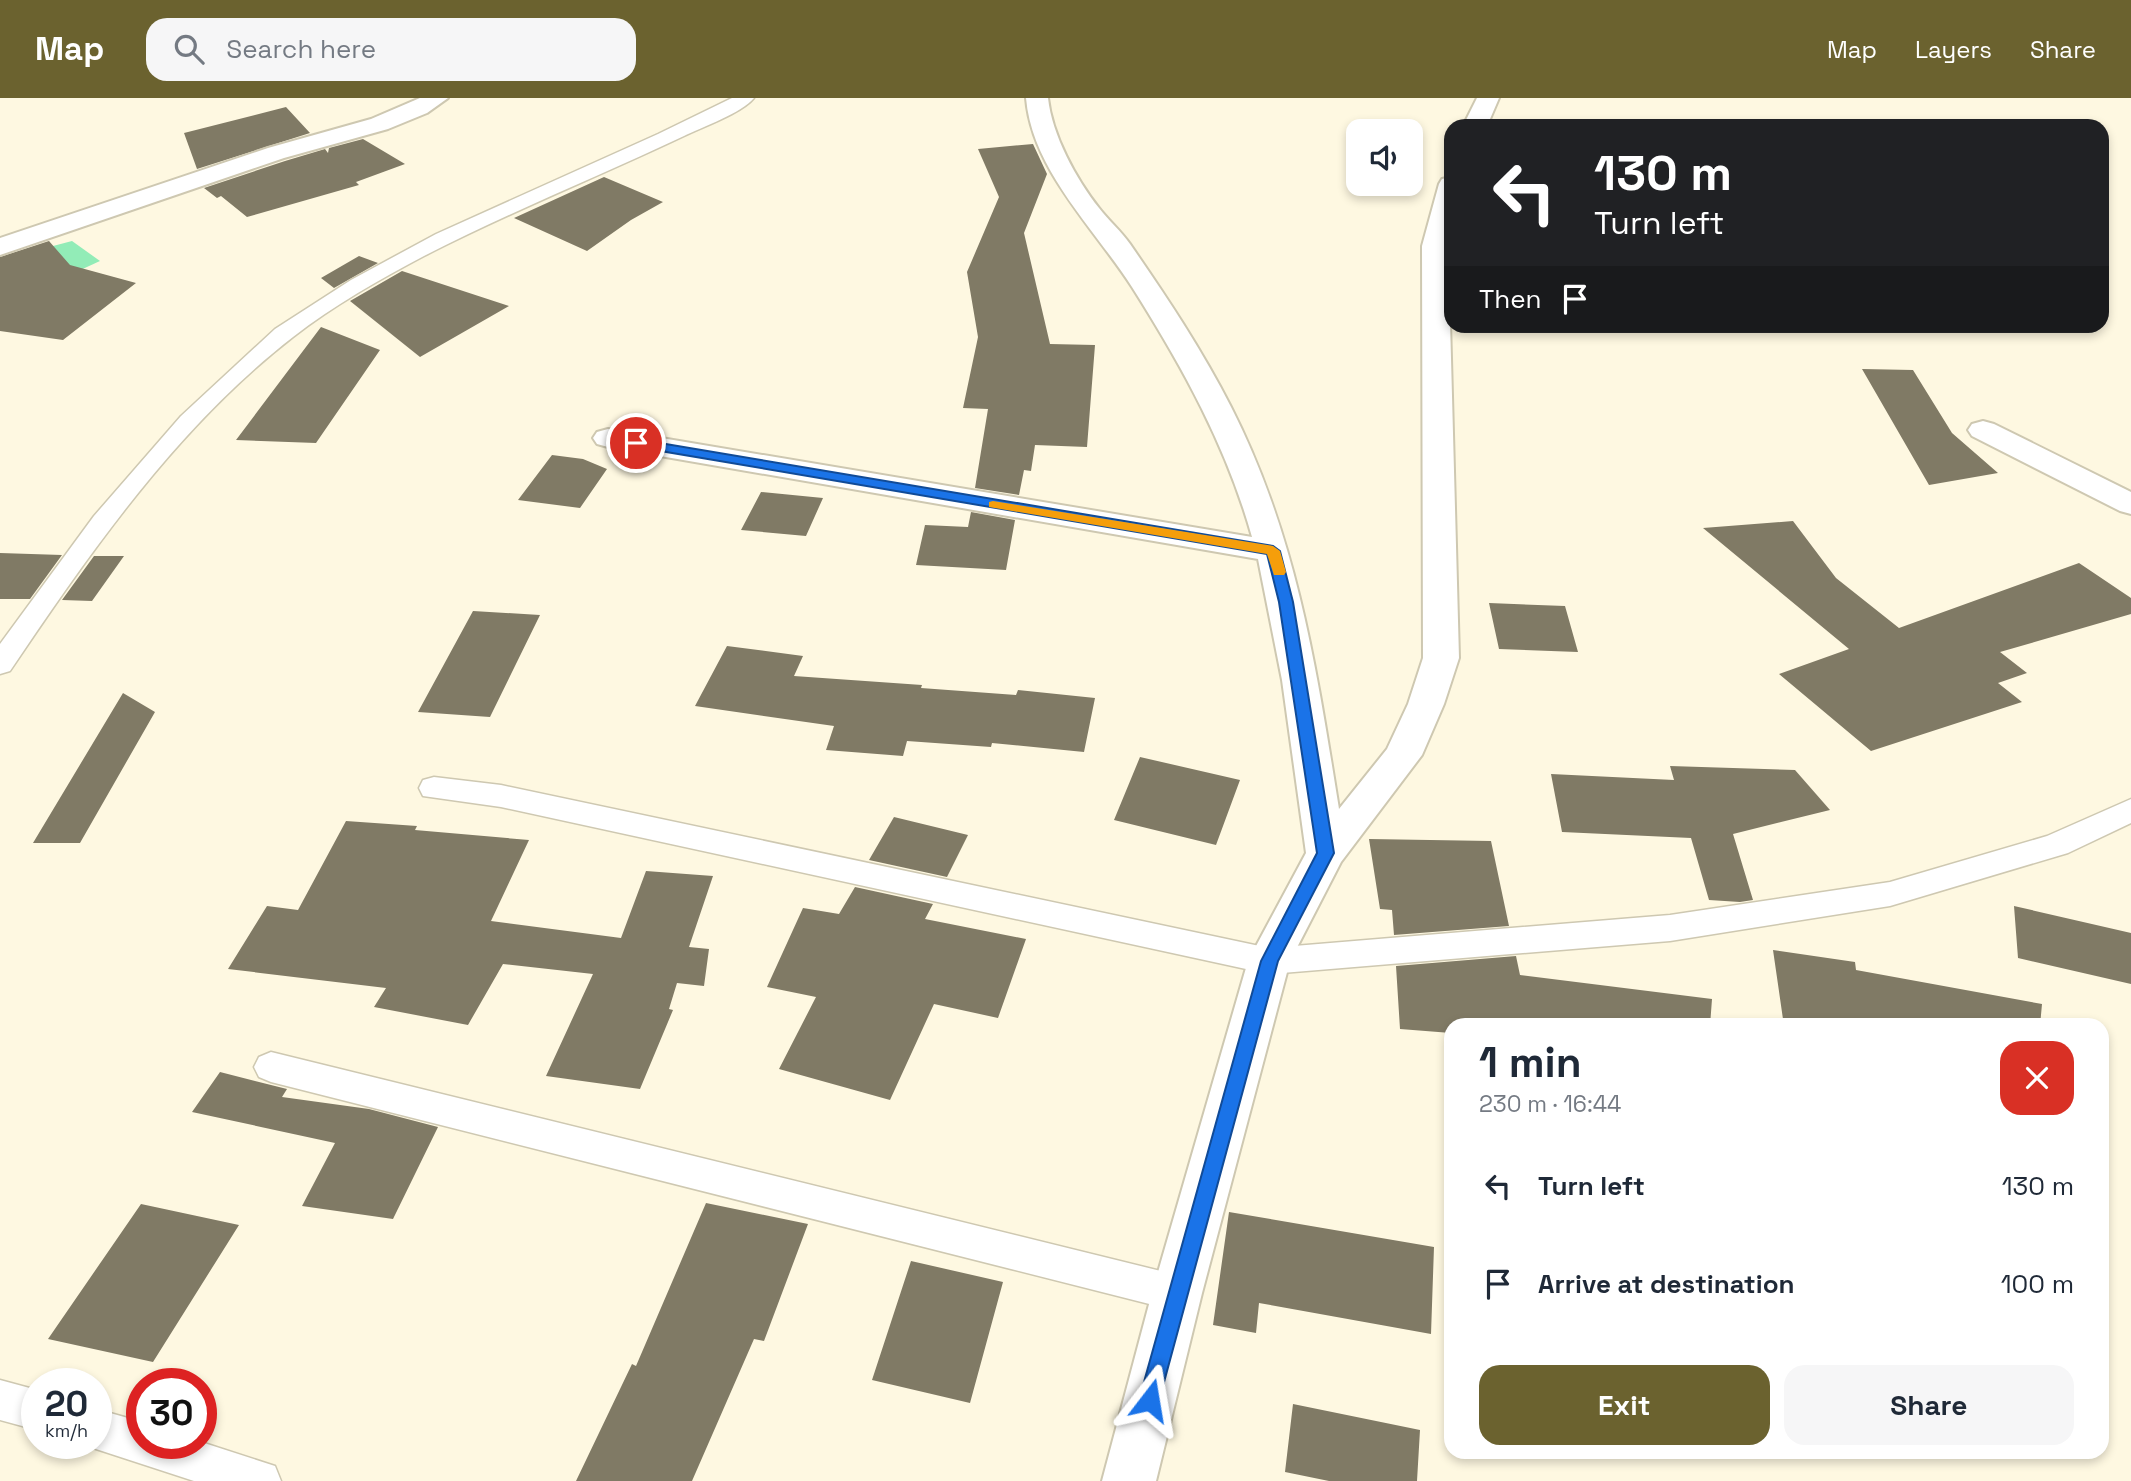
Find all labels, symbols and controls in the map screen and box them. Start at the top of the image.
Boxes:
search box [146,18,636,81]
text: Map [35,28,104,70]
icon: search [170,30,208,68]
text: Search here [226,32,376,66]
text: Map [1827,34,1877,65]
text: Layers [1915,34,1992,65]
text: Share [2030,34,2096,65]
map controls [1346,119,1423,196]
button: sound [1346,119,1423,196]
text: 130 m [1594,142,1732,204]
icon: left [1479,147,1570,238]
text: Turn left [1594,203,1724,243]
icon: arrive [1556,280,1594,318]
text: Then [1479,282,1542,316]
pin [606,413,666,473]
icon: arrive [617,424,655,462]
text: 1 min [1479,1036,1582,1089]
button: close [2000,1041,2074,1115]
text: 230 m · 16:44 [1479,1089,1622,1119]
icon: left [1479,1167,1517,1205]
text: Turn left [1538,1169,1645,1203]
text: 130 m [2002,1169,2074,1203]
icon: arrive [1479,1265,1517,1303]
text: Arrive at destination [1538,1267,1795,1301]
text: 100 m [2001,1267,2074,1301]
position arrow [1113,1363,1187,1437]
button: Exit [1479,1365,1770,1445]
button: Share [1784,1365,2074,1445]
speed limit sign: 30 [126,1368,217,1459]
text: 20 [45,1382,88,1426]
text: km/h [45,1419,88,1442]

